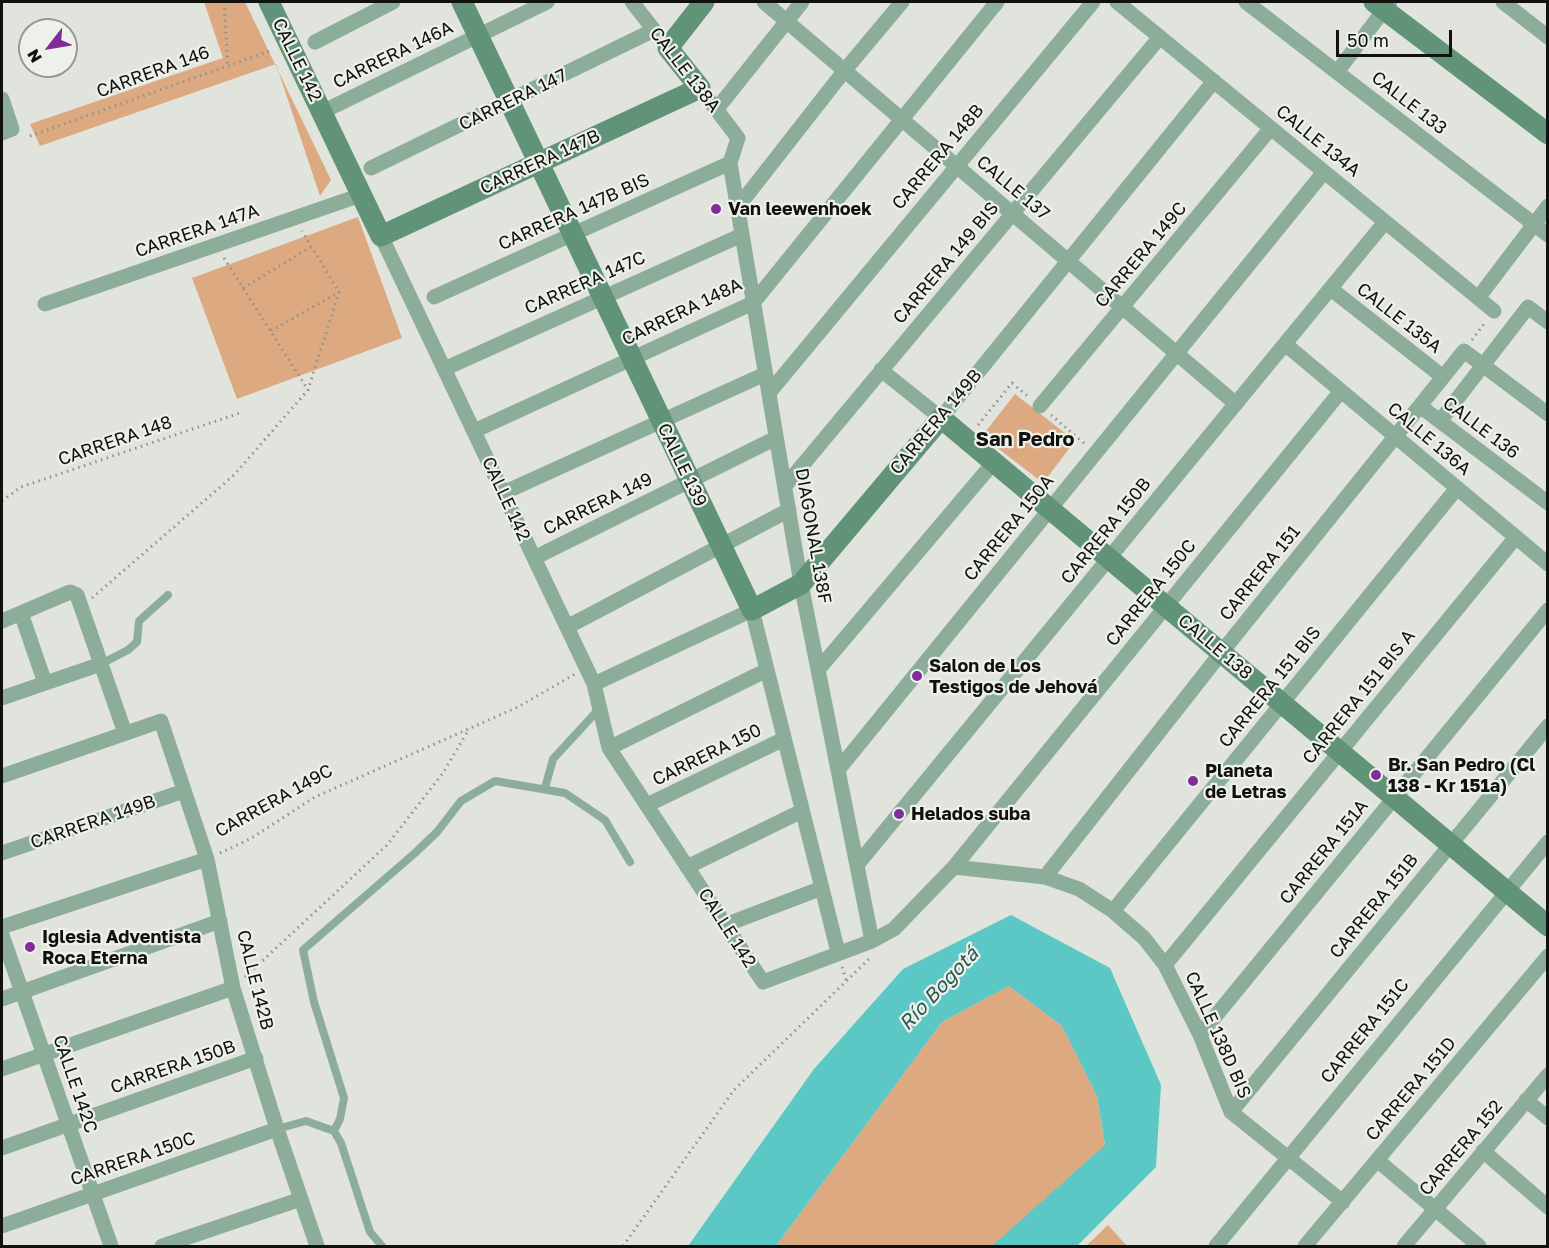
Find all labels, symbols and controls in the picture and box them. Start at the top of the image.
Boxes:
street label: CALLE 142 [268,15,326,105]
street label: CARRERA 146A [329,17,457,93]
north arrow [18,18,78,78]
scale bar [1339,18,1454,56]
street label: CALLE 138A [645,23,725,117]
text: 50 m [1347,29,1389,51]
street label: CARRERA 146 [93,42,213,102]
text: N [23,46,46,67]
street label: CARRERA 147 [455,65,571,135]
street label: CALLE 133 [1367,67,1451,139]
street label: CARRERA 148B [888,100,988,214]
street label: CALLE 134A [1271,100,1365,182]
street label: CARRERA 147B [477,125,603,199]
street label: CALLE 137 [972,151,1054,225]
street label: CARRERA 147B BIS [495,169,653,255]
place label: Van leewenhoek [728,198,872,220]
street label: CARRERA 149 BIS [889,198,1003,328]
street label: CARRERA 149C [1091,198,1191,312]
street label: CARRERA 147A [132,200,262,262]
marker: Van leewenhoek [709,202,723,216]
street label: CARRERA 147C [521,247,649,319]
street label: CARRERA 148A [618,274,746,350]
street label: CALLE 135A [1352,278,1446,358]
street label: CARRERA 149B [886,365,986,479]
street label: CALLE 136 [1439,392,1523,464]
street label: CALLE 136A [1383,398,1475,480]
street label: CARRERA 148 [55,411,175,471]
street label: CALLE 139 [653,420,711,510]
district label: San Pedro [976,428,1074,452]
street label: CALLE 142 [477,454,535,544]
street label: DIAGONAL 138F [790,466,836,606]
street label: CARRERA 149 [540,468,656,540]
street label: CARRERA 150A [960,470,1058,586]
street label: CARRERA 150B [1057,473,1155,589]
street label: CARRERA 151 [1215,521,1305,625]
street label: CARRERA 150C [1101,535,1201,651]
street label: CALLE 138 [1174,610,1256,684]
street label: CARRERA 151 BIS [1214,622,1326,752]
street label: CARRERA 151 BIS A [1298,626,1420,768]
place label: Salon de Los Testigos de Jehová [929,655,1097,698]
marker: Salon de Los Testigos de Jehová [910,669,924,683]
street label: CARRERA 150 [649,719,765,791]
place label: Br. San Pedro (Cl 138 - Kr 151a) [1388,754,1535,796]
street label: CARRERA 149C [211,760,337,842]
place label: Planeta de Letras [1205,760,1286,802]
marker: Br. San Pedro (Cl 138 - Kr 151a) [1369,768,1383,782]
marker: Planeta de Letras [1186,774,1200,788]
street label: CARRERA 149B [28,790,158,854]
street label: CARRERA 151A [1275,795,1373,909]
place label: Helados suba [911,803,1031,825]
marker: Helados suba [892,807,906,821]
street label: CARRERA 151B [1325,849,1423,963]
street label: CALLE 142 [693,884,761,972]
place label: Iglesia Adventista Roca Eterna [42,926,201,968]
street label: CALLE 142B [232,928,278,1032]
marker: Iglesia Adventista Roca Eterna [23,940,37,954]
water label: Río Bogotá [894,942,984,1036]
street label: CALLE 138D BIS [1180,968,1256,1102]
street label: CARRERA 151C [1316,974,1414,1088]
street label: CALLE 142C [48,1032,102,1136]
street label: CARRERA 151D [1361,1033,1461,1145]
street label: CARRERA 150B [108,1036,238,1098]
street label: CARRERA 152 [1415,1096,1507,1200]
street label: CARRERA 150C [68,1128,198,1190]

